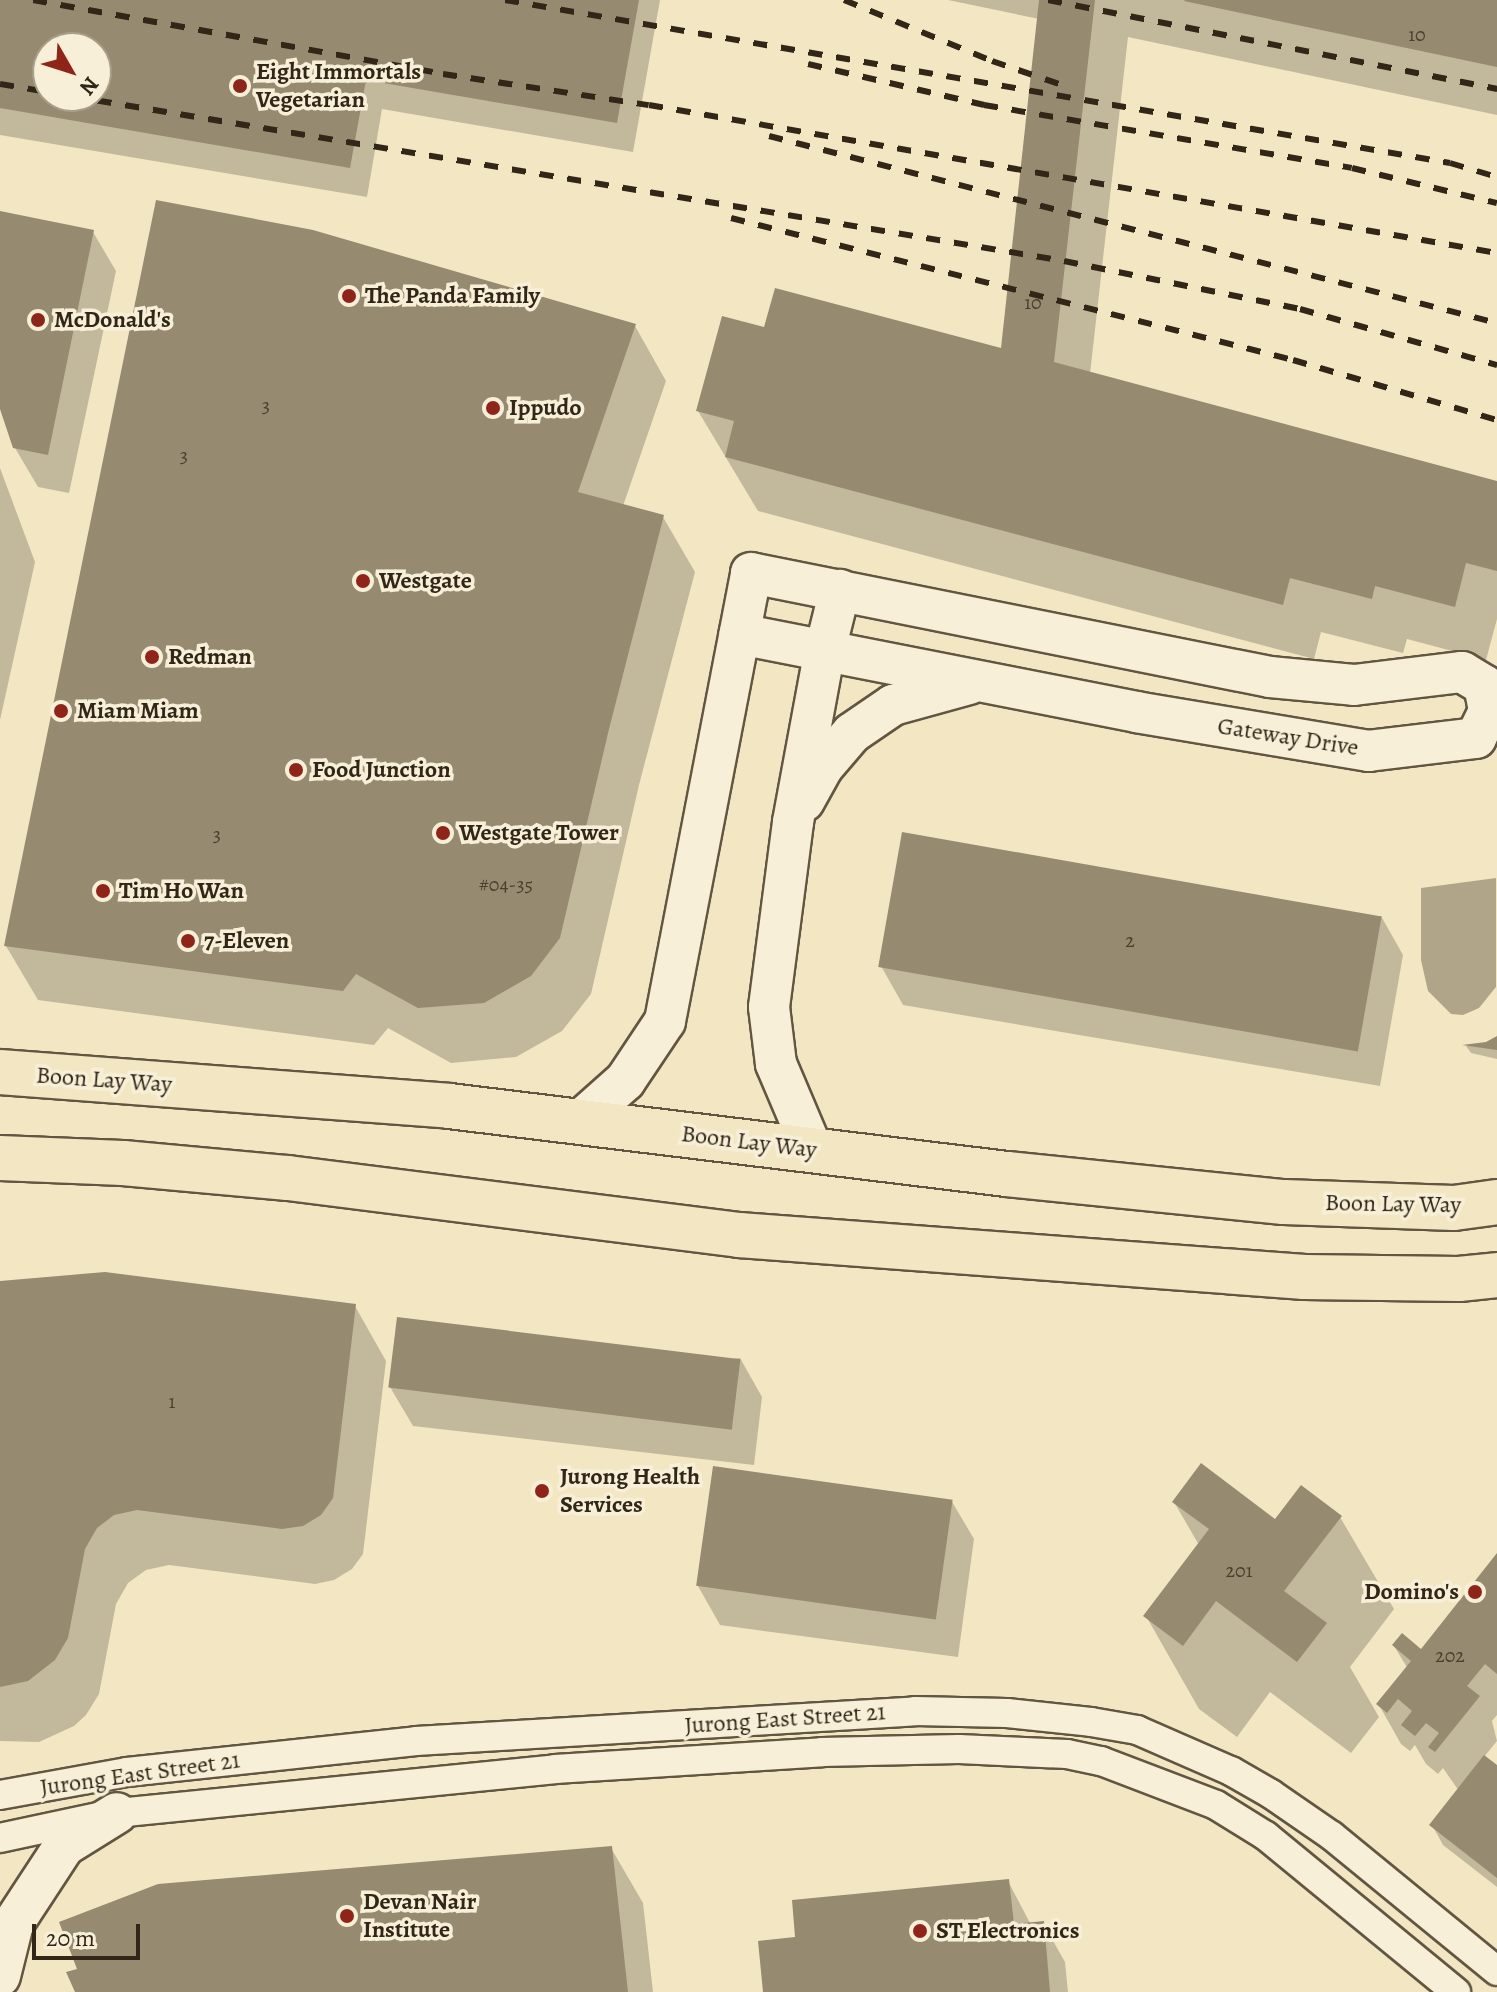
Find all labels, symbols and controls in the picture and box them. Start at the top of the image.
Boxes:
house number: 10 [1408,22,1426,46]
north arrow [32,32,112,112]
place label: Eight Immortals Vegetarian [256,58,421,114]
text: N [72,70,106,102]
marker: Eight Immortals Vegetarian [231,77,249,95]
place label: The Panda Family [365,282,540,310]
marker: The Panda Family [340,287,358,305]
house number: 10 [1024,290,1042,314]
place label: McDonald's [54,306,171,334]
marker: McDonald's [29,311,47,329]
house number: 3 [262,393,270,417]
place label: Ippudo [509,394,582,422]
marker: Ippudo [484,399,502,417]
house number: 3 [180,443,188,467]
place label: Westgate [379,567,472,595]
marker: Westgate [354,572,372,590]
place label: Redman [168,643,252,671]
marker: Redman [143,648,161,666]
place label: Miam Miam [77,697,199,725]
marker: Miam Miam [52,702,70,720]
street label: Gateway Drive [1216,712,1360,762]
place label: Food Junction [312,756,451,784]
marker: Food Junction [287,761,305,779]
place label: Westgate Tower [459,819,619,847]
house number: 3 [213,822,221,846]
marker: Westgate Tower [434,824,452,842]
house number: #04-35 [479,872,533,896]
place label: Tim Ho Wan [119,877,244,905]
marker: Tim Ho Wan [94,882,112,900]
place label: 7-Eleven [204,927,289,955]
house number: 2 [1125,928,1135,952]
marker: 7-Eleven [179,932,197,950]
street label: Boon Lay Way [35,1061,173,1099]
street label: Boon Lay Way [680,1119,818,1165]
street label: Boon Lay Way [1325,1188,1461,1220]
house number: 1 [169,1389,175,1413]
place label: Jurong Health Services [560,1463,700,1519]
marker: Jurong Health Services [531,1480,553,1502]
house number: 201 [1226,1558,1252,1582]
place label: Domino's [1364,1578,1459,1606]
marker: Domino's [1466,1583,1484,1601]
house number: 202 [1435,1643,1465,1667]
street label: Jurong East Street 21 [683,1698,887,1740]
street label: Jurong East Street 21 [38,1746,242,1802]
place label: Devan Nair Institute [363,1888,476,1944]
marker: Devan Nair Institute [338,1907,356,1925]
scale bar [36,1908,144,1958]
place label: ST Electronics [936,1917,1079,1945]
text: 20 m [46,1922,95,1954]
marker: ST Electronics [911,1922,929,1940]

